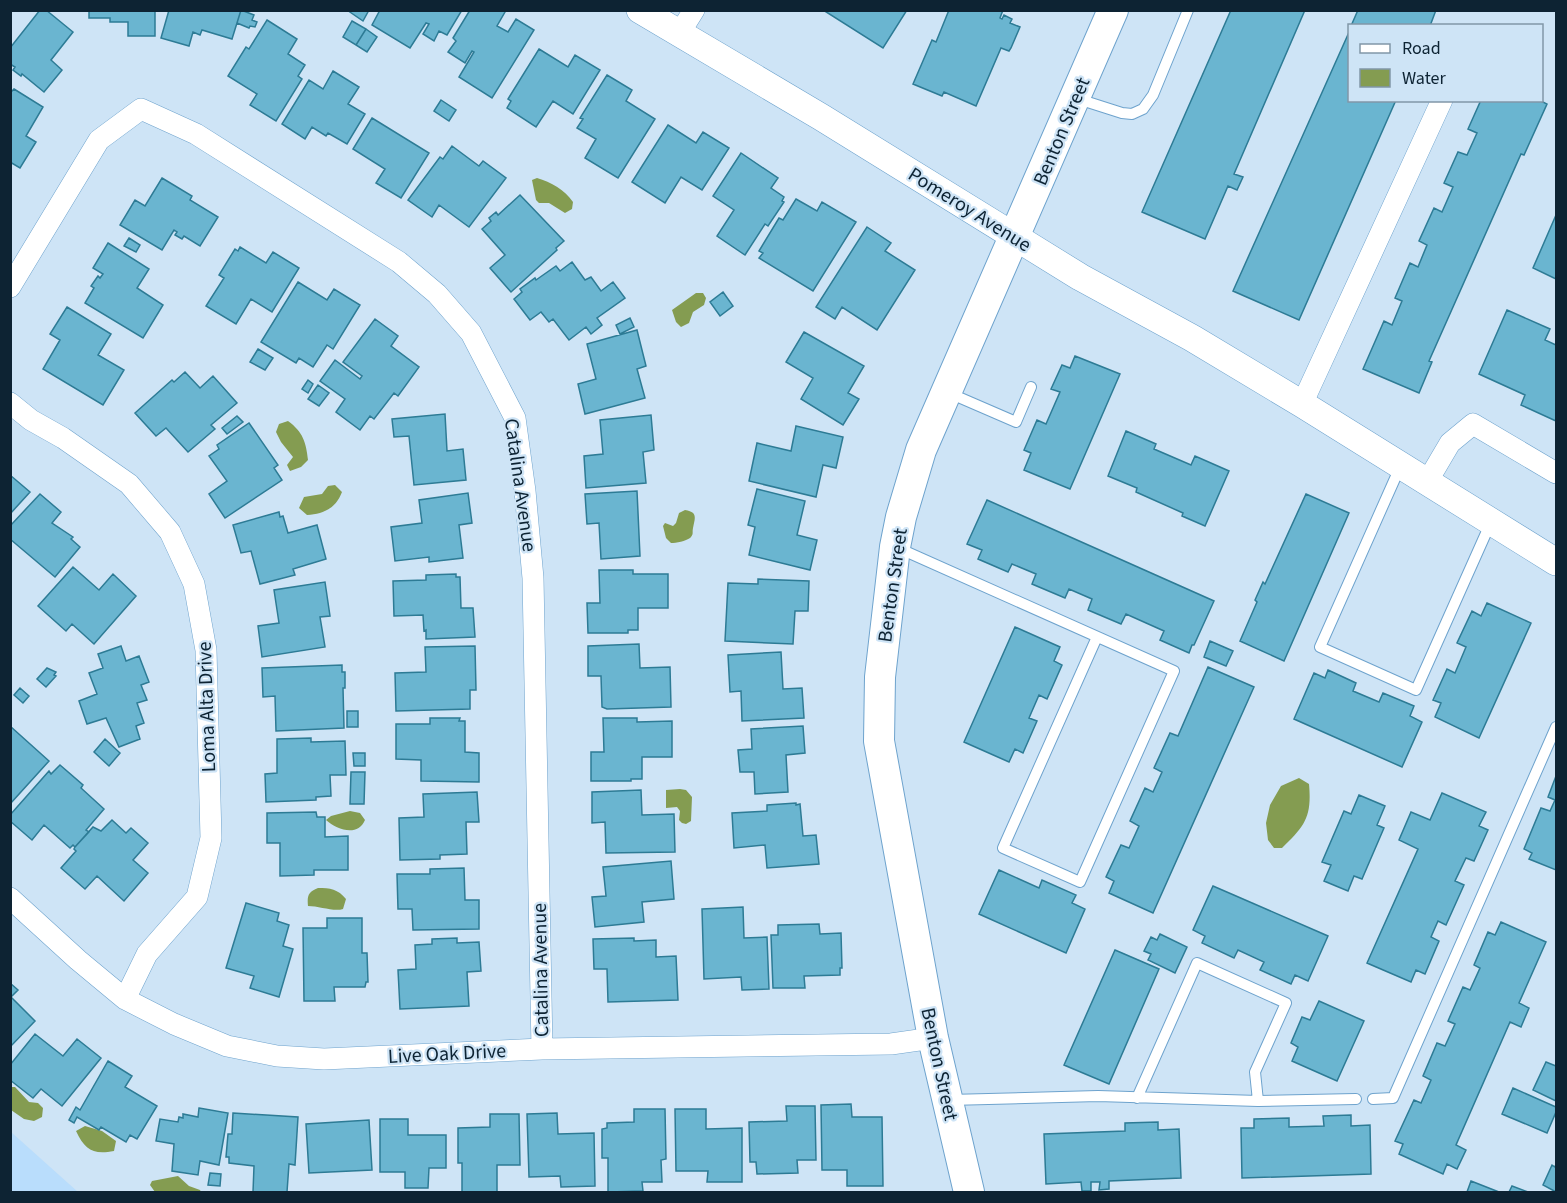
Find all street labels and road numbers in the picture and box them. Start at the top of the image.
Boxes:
street label: Benton Street [1027,73,1097,190]
street label: Pomeroy Avenue [902,161,1037,259]
street label: Catalina Avenue [497,417,543,554]
street label: Benton Street [871,526,915,644]
street label: Loma Alta Drive [191,641,223,773]
street label: Catalina Avenue [526,903,556,1037]
street label: Benton Street [913,1005,965,1124]
street label: Live Oak Drive [387,1037,507,1071]

